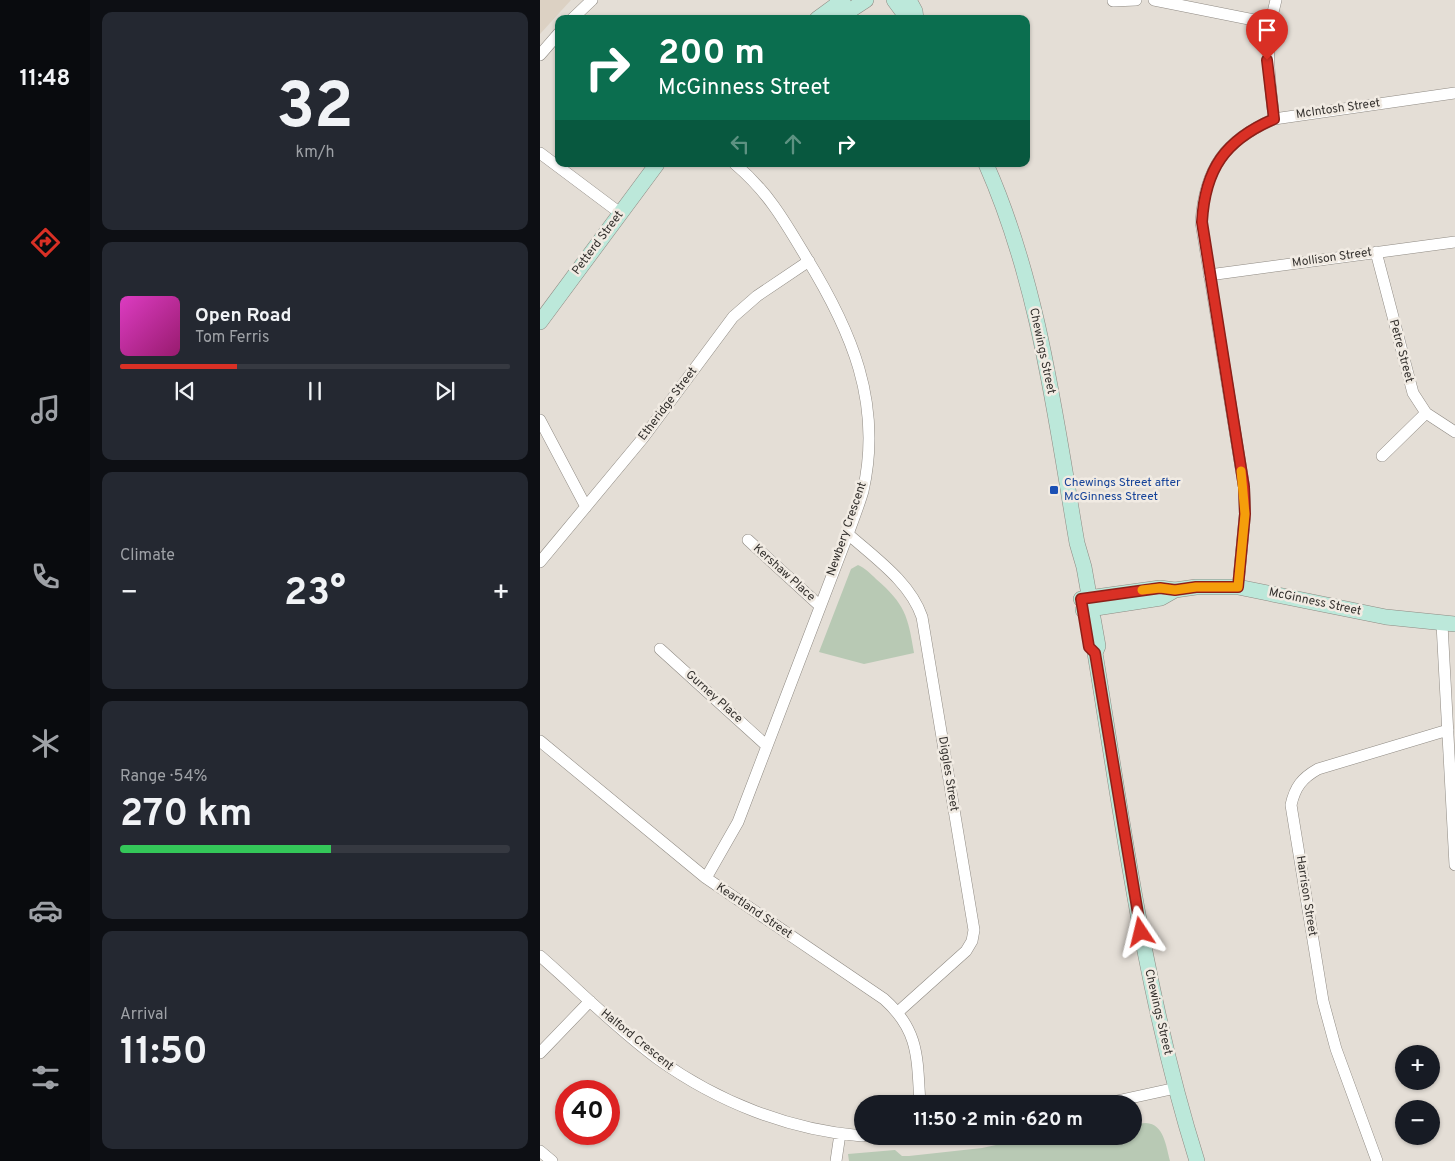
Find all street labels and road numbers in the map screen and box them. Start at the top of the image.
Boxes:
street label: McIntosh Street [1295,95,1381,123]
street label: Petterd Street [569,208,627,278]
street label: Mollison Street [1291,244,1373,272]
street label: Chewings Street [1025,306,1059,396]
street label: Petre Street [1385,318,1417,384]
street label: Etheridge Street [635,364,701,444]
street label: Newbery Crescent [823,480,871,578]
street label: Kershaw Place [749,541,819,605]
street label: McGinness Street [1267,584,1363,620]
street label: Gurney Place [682,667,746,727]
street label: Diggles Street [934,735,962,813]
street label: Harrison Street [1292,854,1320,938]
street label: Keartland Street [713,880,795,942]
street label: Chewings Street [1140,967,1176,1057]
street label: Halford Crescent [597,1006,677,1074]

